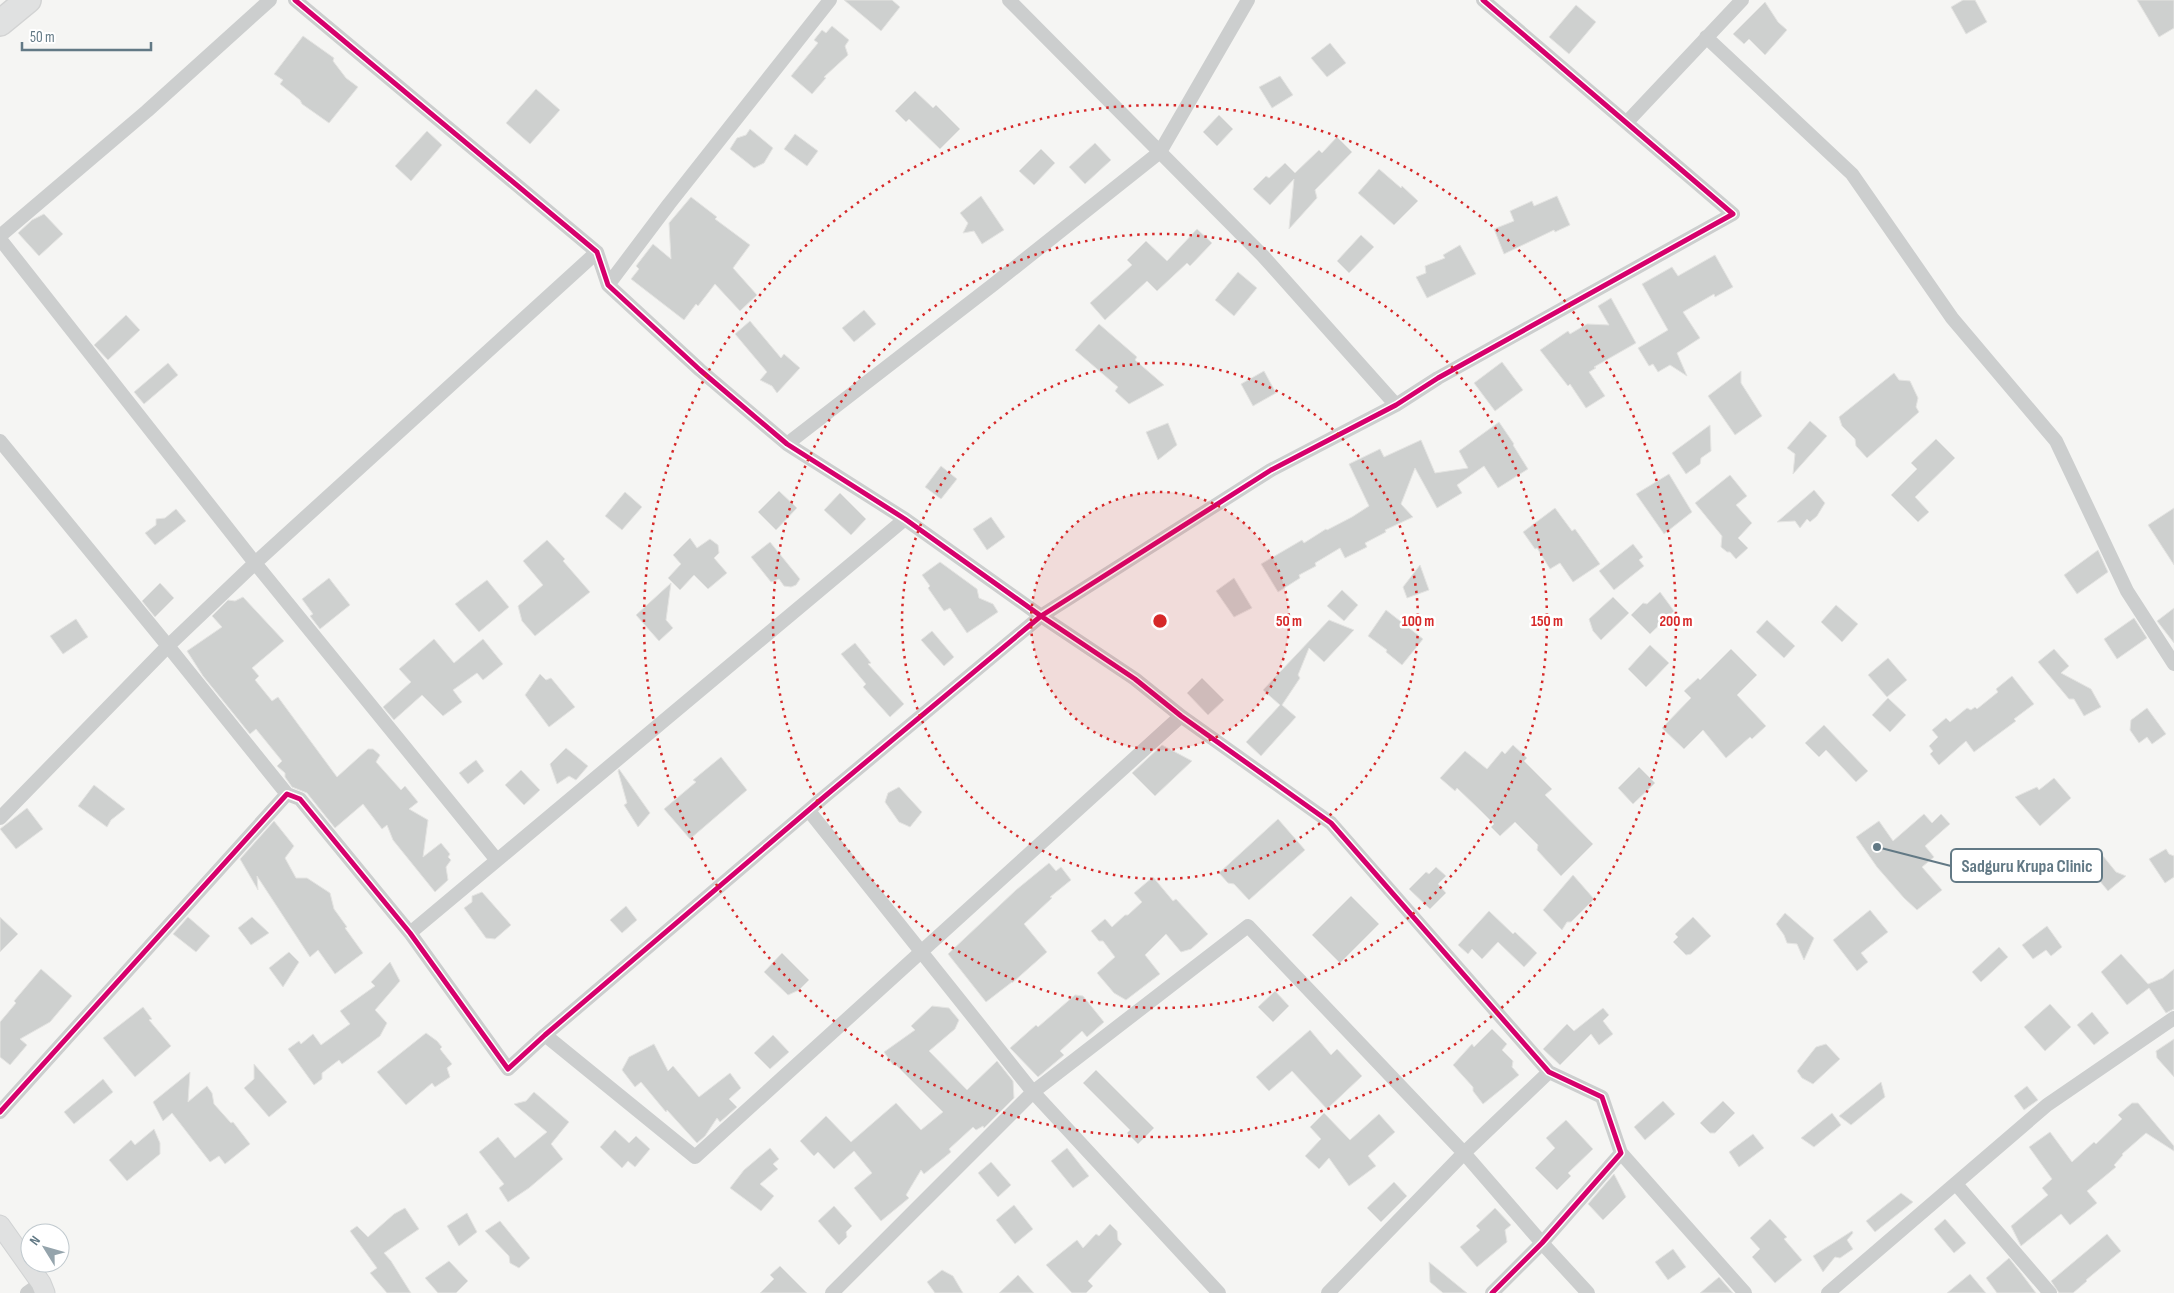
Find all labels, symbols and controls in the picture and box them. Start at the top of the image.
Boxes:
scale bar [22,20,151,52]
text: 50 m [30,28,55,47]
centre of rings [1151,612,1169,630]
text: 50 m [1276,612,1302,631]
text: 100 m [1402,612,1434,631]
text: 150 m [1531,612,1563,631]
text: 200 m [1659,612,1693,631]
callout: Sadguru Krupa Clinic [1951,849,2102,882]
text: Sadguru Krupa Clinic [1961,856,2093,877]
north arrow [20,1223,70,1273]
text: N [26,1232,44,1249]

